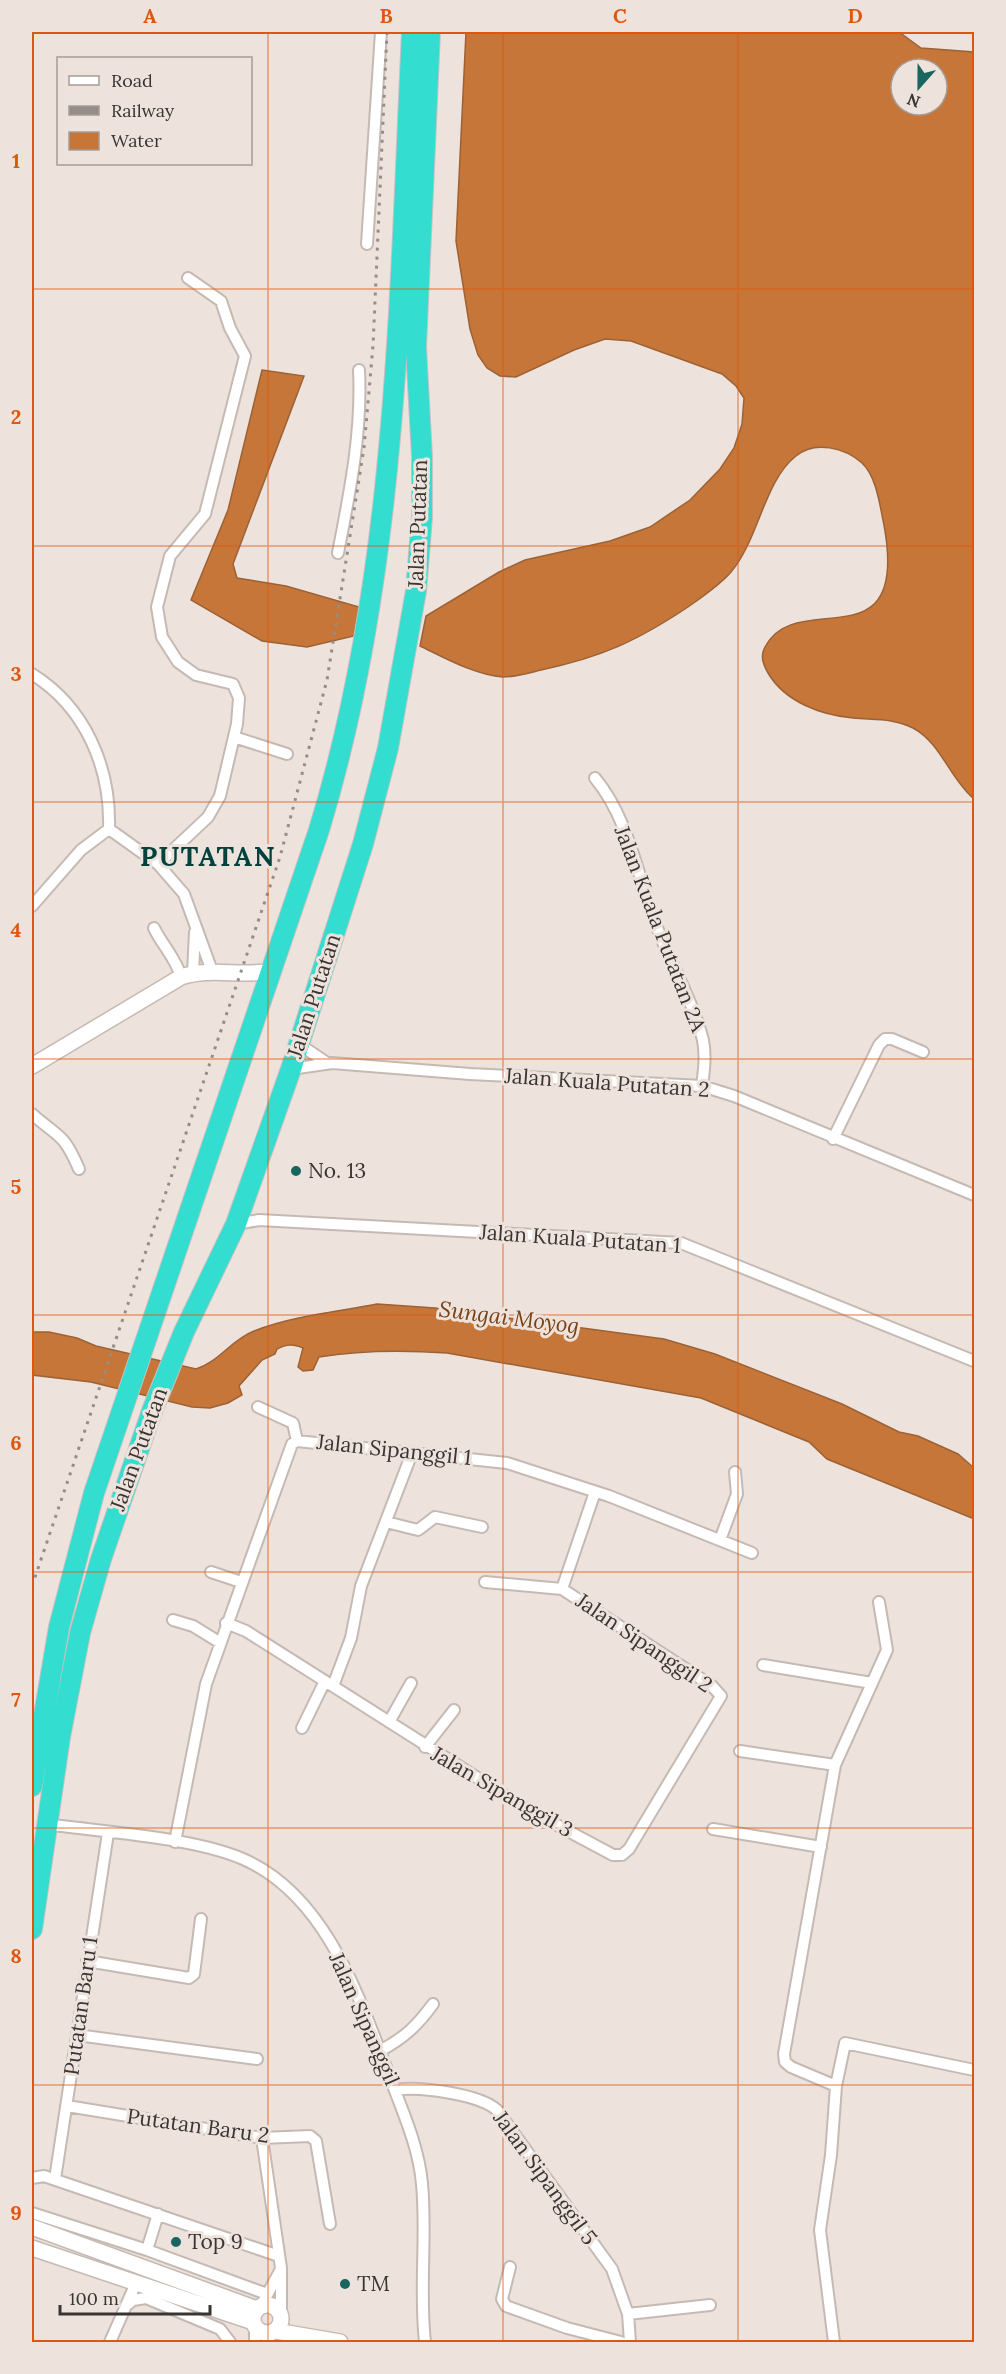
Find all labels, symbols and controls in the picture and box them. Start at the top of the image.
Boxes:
text: A [143,3,157,28]
text: B [379,3,393,28]
text: C [613,3,627,28]
text: D [847,3,863,28]
legend [57,57,252,165]
north arrow [889,57,949,117]
text: Road [111,69,153,92]
text: N [904,89,923,113]
text: Railway [111,99,175,122]
text: Water [111,129,162,152]
text: 1 [12,148,20,173]
text: 2 [11,404,21,429]
street label: Jalan Putatan [402,459,433,590]
text: 3 [10,661,22,686]
street label: Jalan Kuala Putatan 2A [608,821,713,1036]
district label: PUTATAN [140,839,276,873]
text: 4 [11,917,22,942]
street label: Jalan Putatan [280,930,346,1062]
street label: Jalan Kuala Putatan 2 [503,1062,710,1103]
place label: No. 13 [308,1157,366,1184]
marker: No. 13 [289,1164,303,1178]
text: 5 [11,1174,22,1199]
street label: Jalan Kuala Putatan 1 [477,1218,682,1259]
water label: Sungai Moyog [437,1295,581,1339]
street label: Jalan Putatan [103,1383,173,1515]
street label: Jalan Sipanggil 1 [314,1428,473,1471]
text: 6 [10,1430,22,1455]
street label: Jalan Sipanggil 2 [570,1586,718,1698]
text: 7 [11,1687,21,1712]
street label: Jalan Sipanggil 3 [426,1739,578,1843]
street label: Putatan Baru 1 [57,1935,104,2077]
text: 8 [10,1943,22,1968]
street label: Jalan Sipanggil [323,1947,406,2089]
street label: Putatan Baru 2 [125,2102,271,2149]
street label: Jalan Sipanggil 5 [487,2105,603,2250]
text: 9 [10,2200,22,2225]
place label: Top 9 [188,2228,243,2255]
marker: Top 9 [169,2235,183,2249]
place label: TM [357,2270,390,2297]
marker: TM [338,2277,352,2291]
scale bar [60,2278,210,2316]
text: 100 m [69,2287,119,2310]

